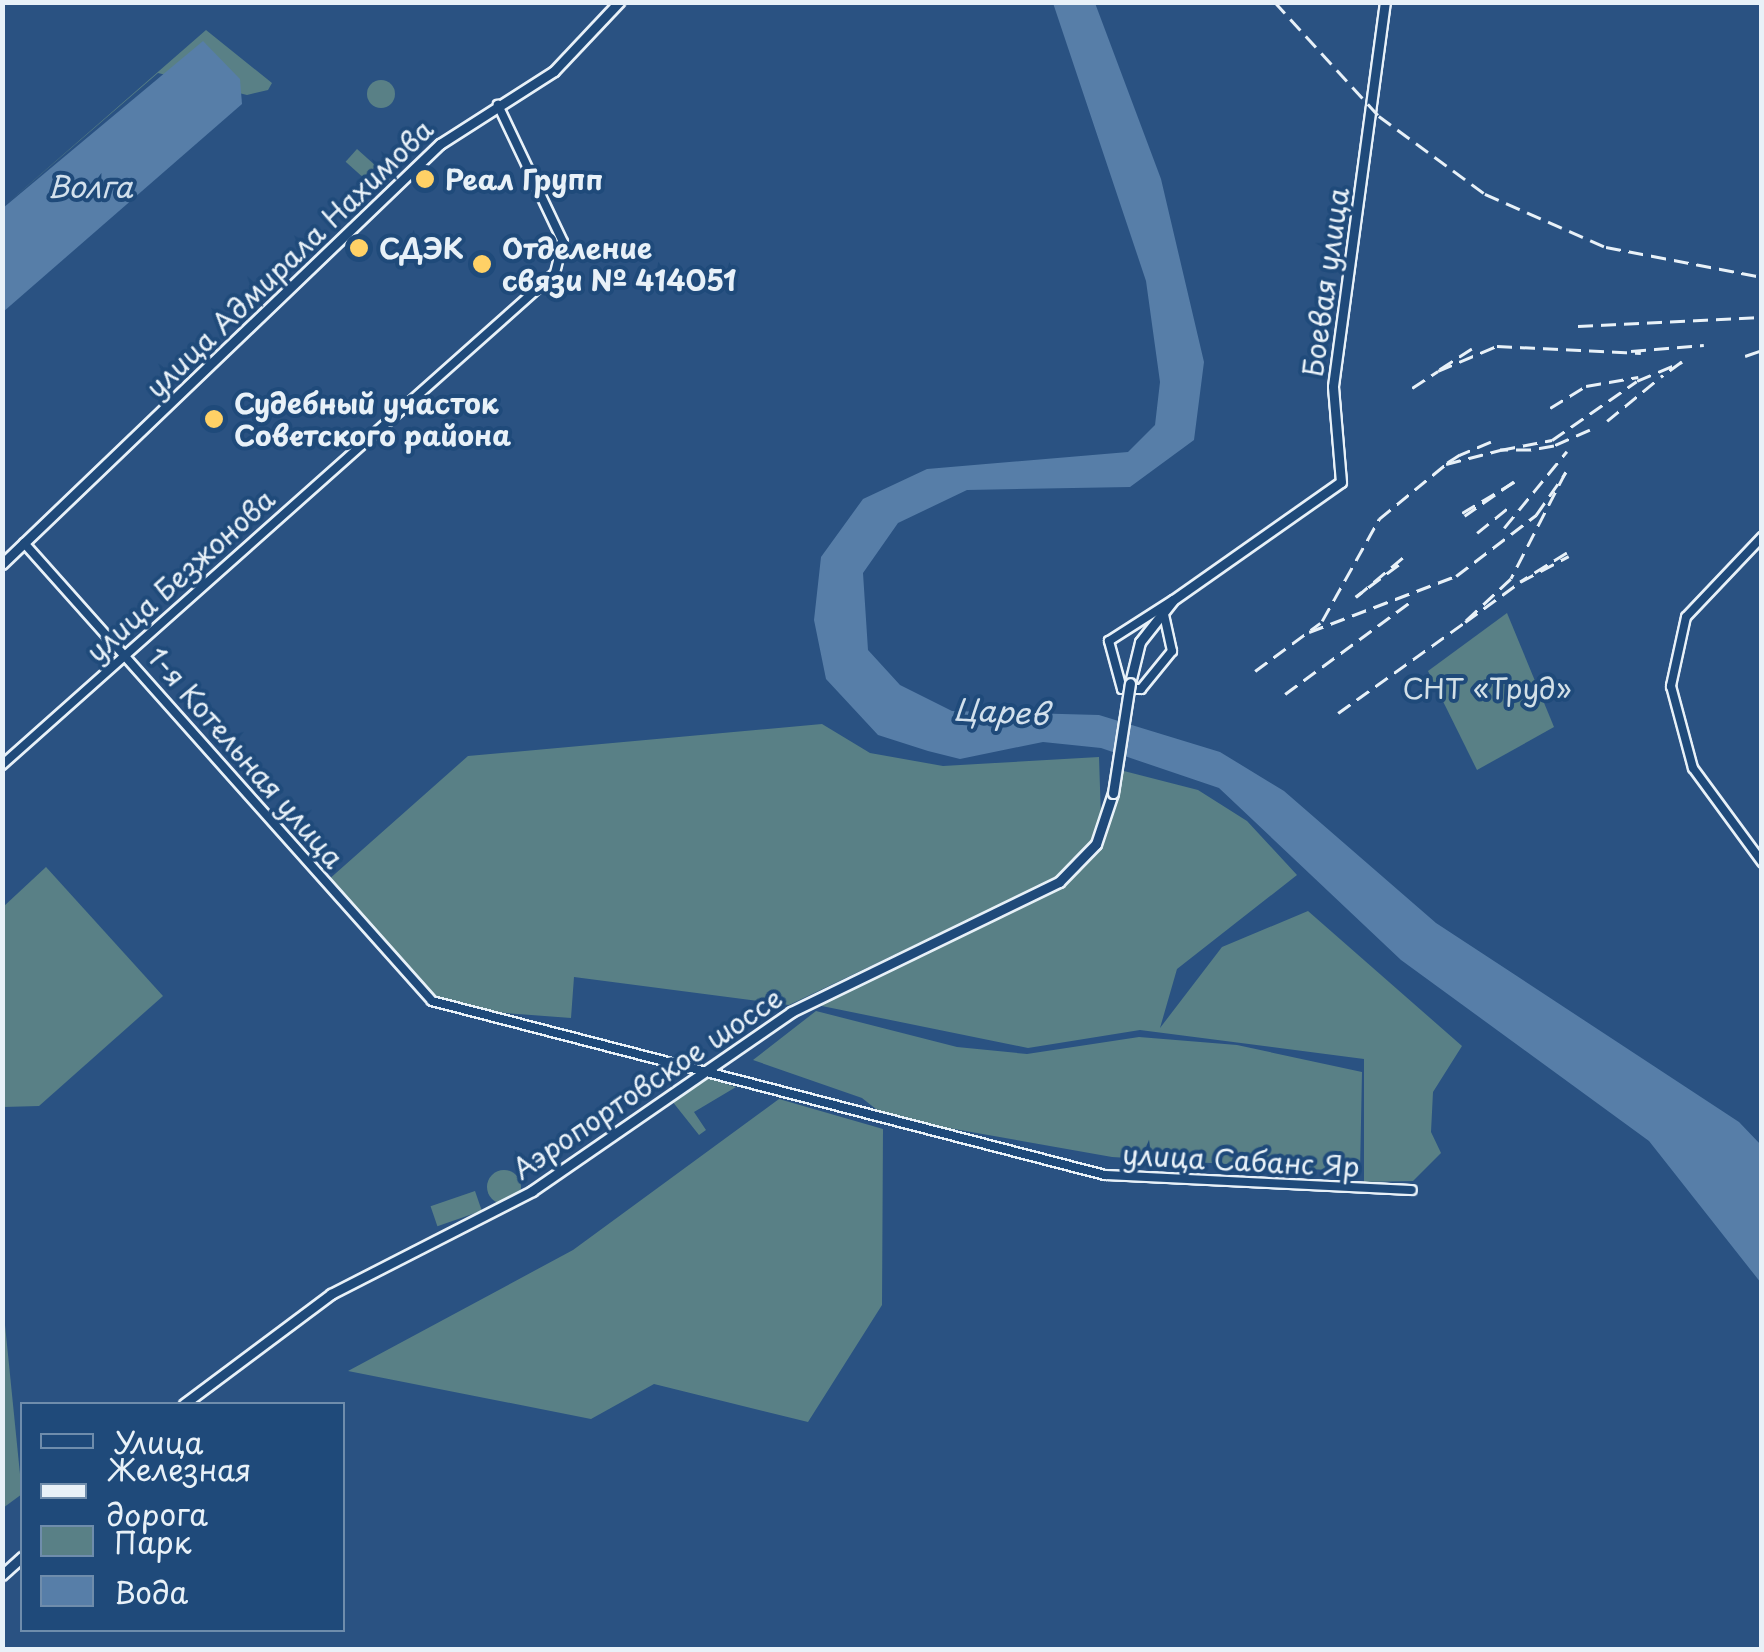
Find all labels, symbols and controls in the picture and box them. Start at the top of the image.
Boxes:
street label: улица Адмирала Нахимова [138,111,440,405]
place label: Реал Групп [445,162,603,196]
water label: Волга [47,168,133,204]
marker: Реал Групп [414,168,436,190]
street label: Боевая улица [1295,185,1355,379]
place label: СДЭК [379,231,464,265]
place label: Отделение связи № 414051 [502,231,738,297]
marker: СДЭК [348,237,370,259]
marker: Отделение связи № 414051 [471,253,493,275]
place label: Судебный участок Советского района [234,386,511,452]
marker: Судебный участок Советского района [203,408,225,430]
street label: улица Безжонова [78,481,282,669]
street label: 1-я Котельная улица [140,639,352,875]
park label: СНТ «Труд» [1402,671,1572,705]
water label: Царев [953,691,1049,731]
street label: Аэропортовское шоссе [506,980,788,1186]
street label: улица Сабанс Яр [1120,1137,1362,1183]
legend [20,1402,345,1632]
text: Улица [114,1419,203,1464]
text: Железная дорога [107,1446,252,1536]
text: Парк [114,1519,191,1564]
text: Вода [114,1569,188,1614]

